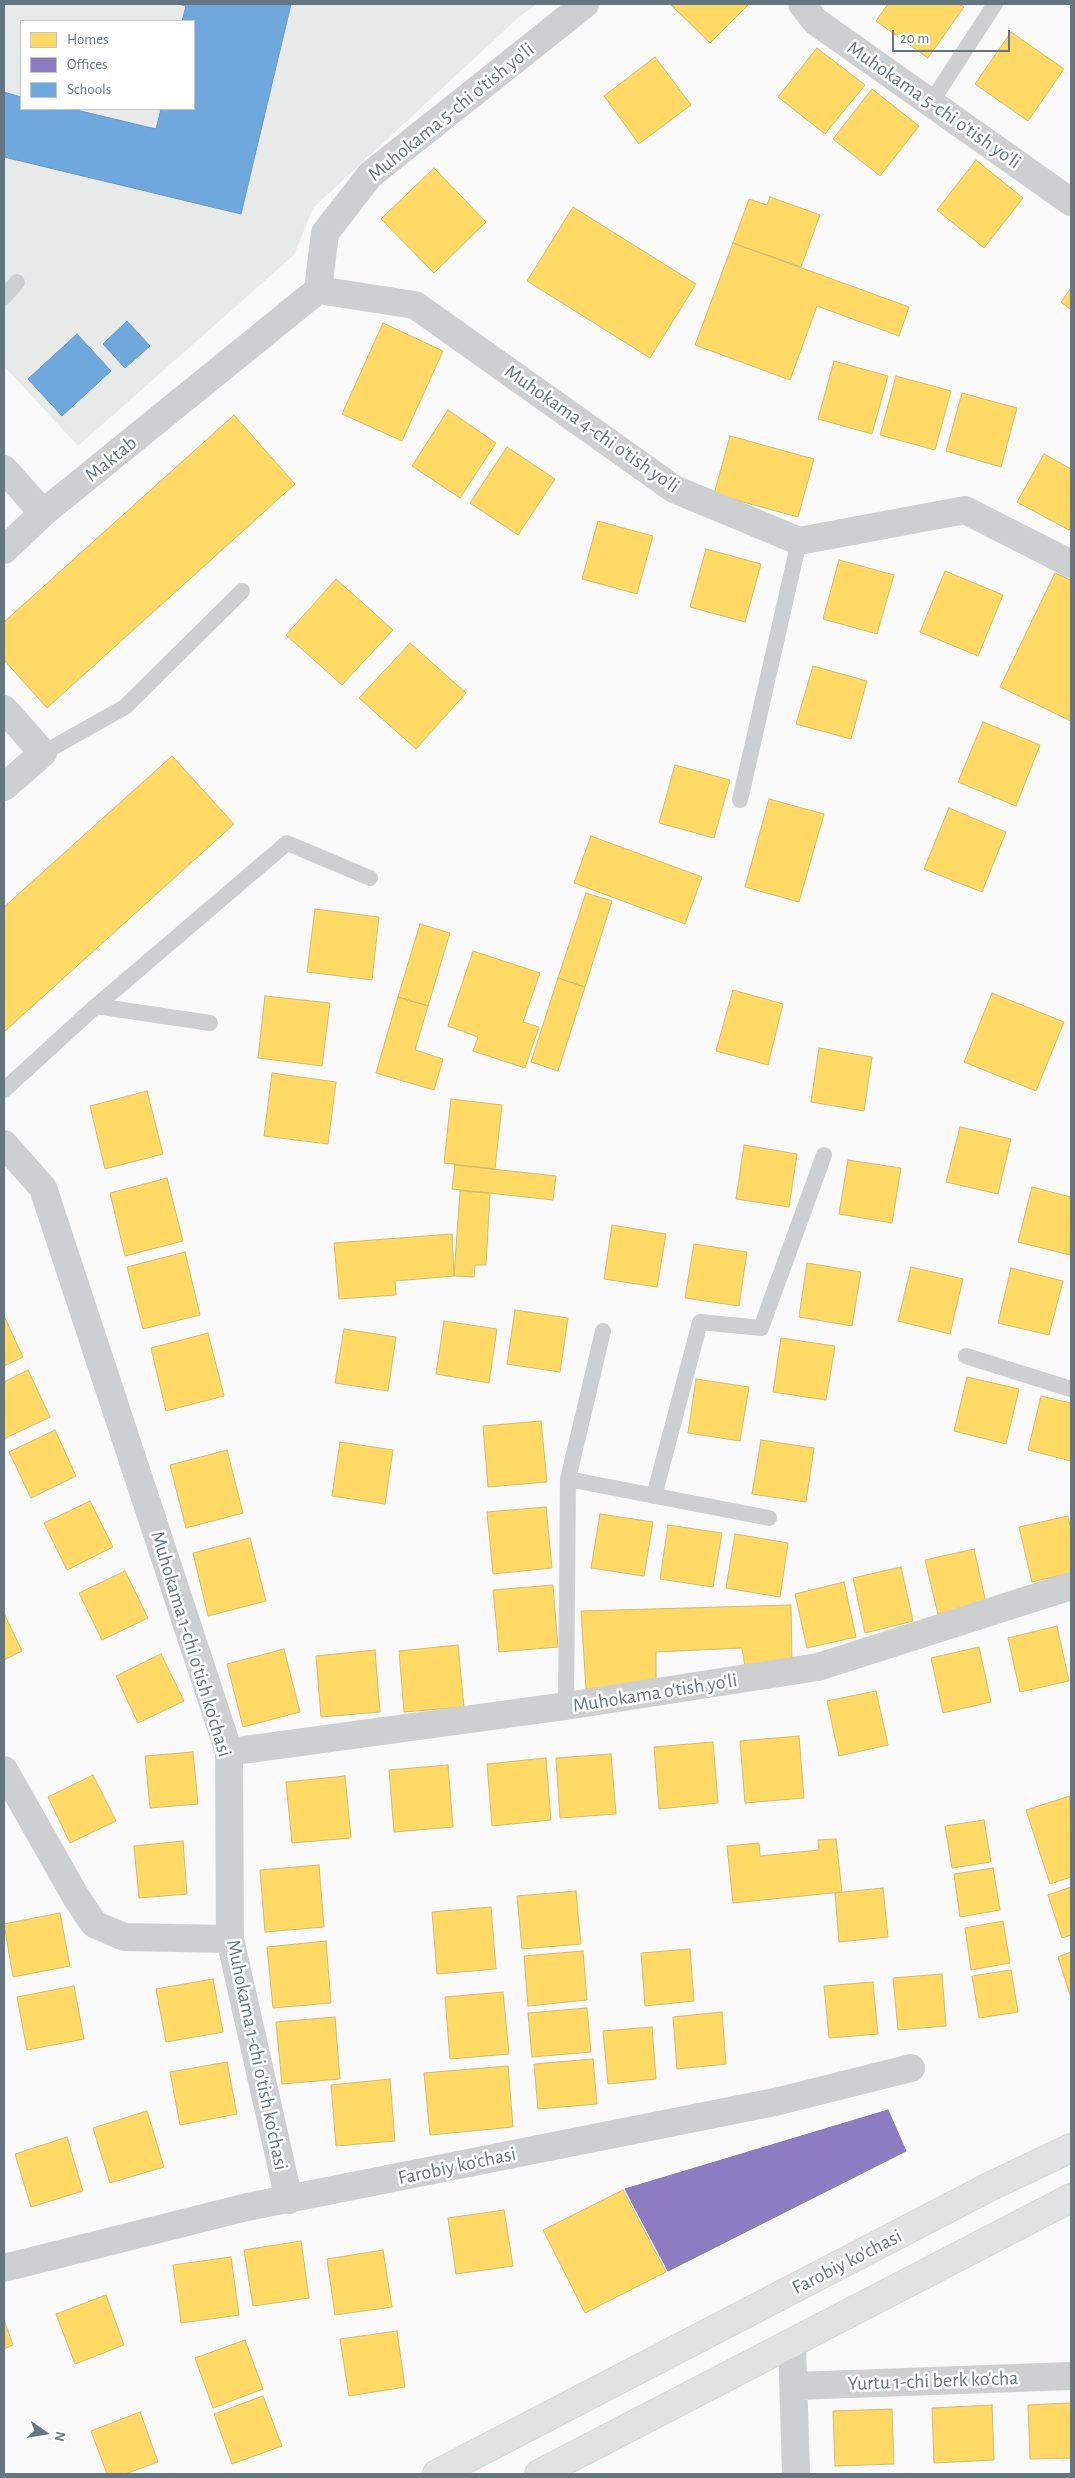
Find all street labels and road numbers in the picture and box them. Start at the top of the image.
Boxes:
street label: Muhokama 5-chi o'tish yo'li [842,36,1026,174]
street label: Muhokama 5-chi o'tish yo'li [363,38,539,186]
street label: Muhokama 4-chi o'tish yo'li [500,359,684,499]
street label: Maktab [80,431,142,487]
street label: Muhokama 1-chi o'tish ko'chasi [145,1528,237,1760]
street label: Muhokama o'tish yo'li [571,1668,739,1718]
street label: Muhokama 1-chi o'tish ko'chasi [221,1938,293,2172]
street label: Farobiy ko'chasi [396,2142,518,2190]
street label: Farobiy ko'chasi [788,2224,906,2300]
street label: Yurtu 1-chi berk ko'cha [847,2366,1019,2396]

